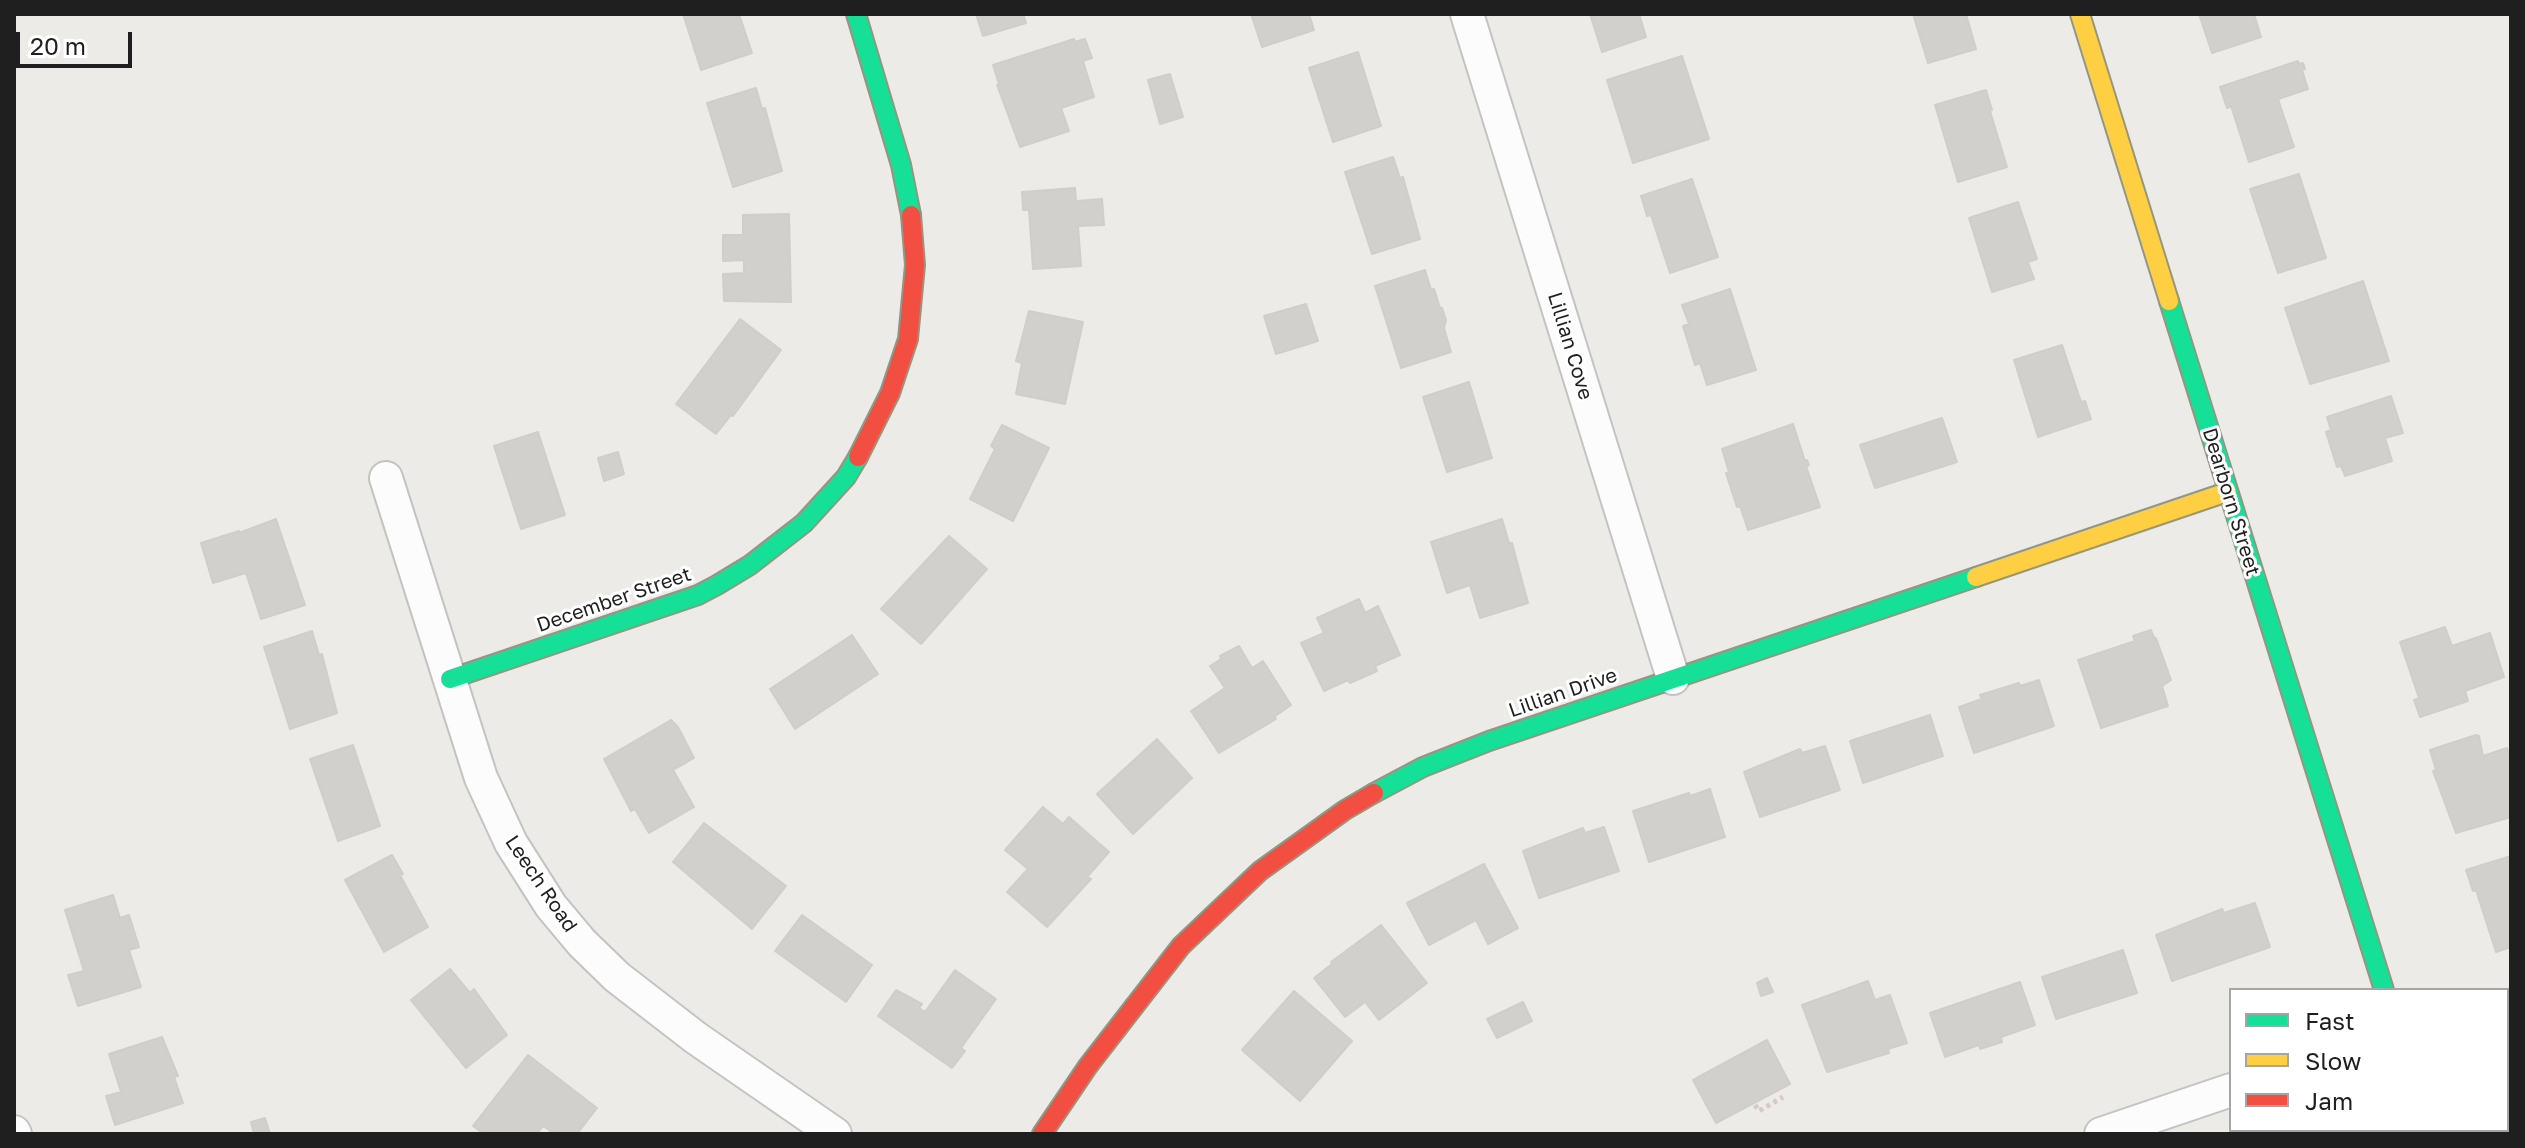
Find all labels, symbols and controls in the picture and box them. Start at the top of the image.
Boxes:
scale bar [20,16,136,66]
text: 20 m [30,31,86,60]
street label: Lillian Cove [1542,289,1598,403]
street label: Dearborn Street [2197,425,2265,579]
street label: December Street [534,562,694,638]
street label: Lillian Drive [1506,663,1620,723]
street label: Leech Road [500,831,582,937]
legend [2229,988,2509,1132]
text: Fast [2305,1006,2355,1035]
text: Slow [2305,1046,2361,1075]
text: Jam [2305,1086,2353,1115]

